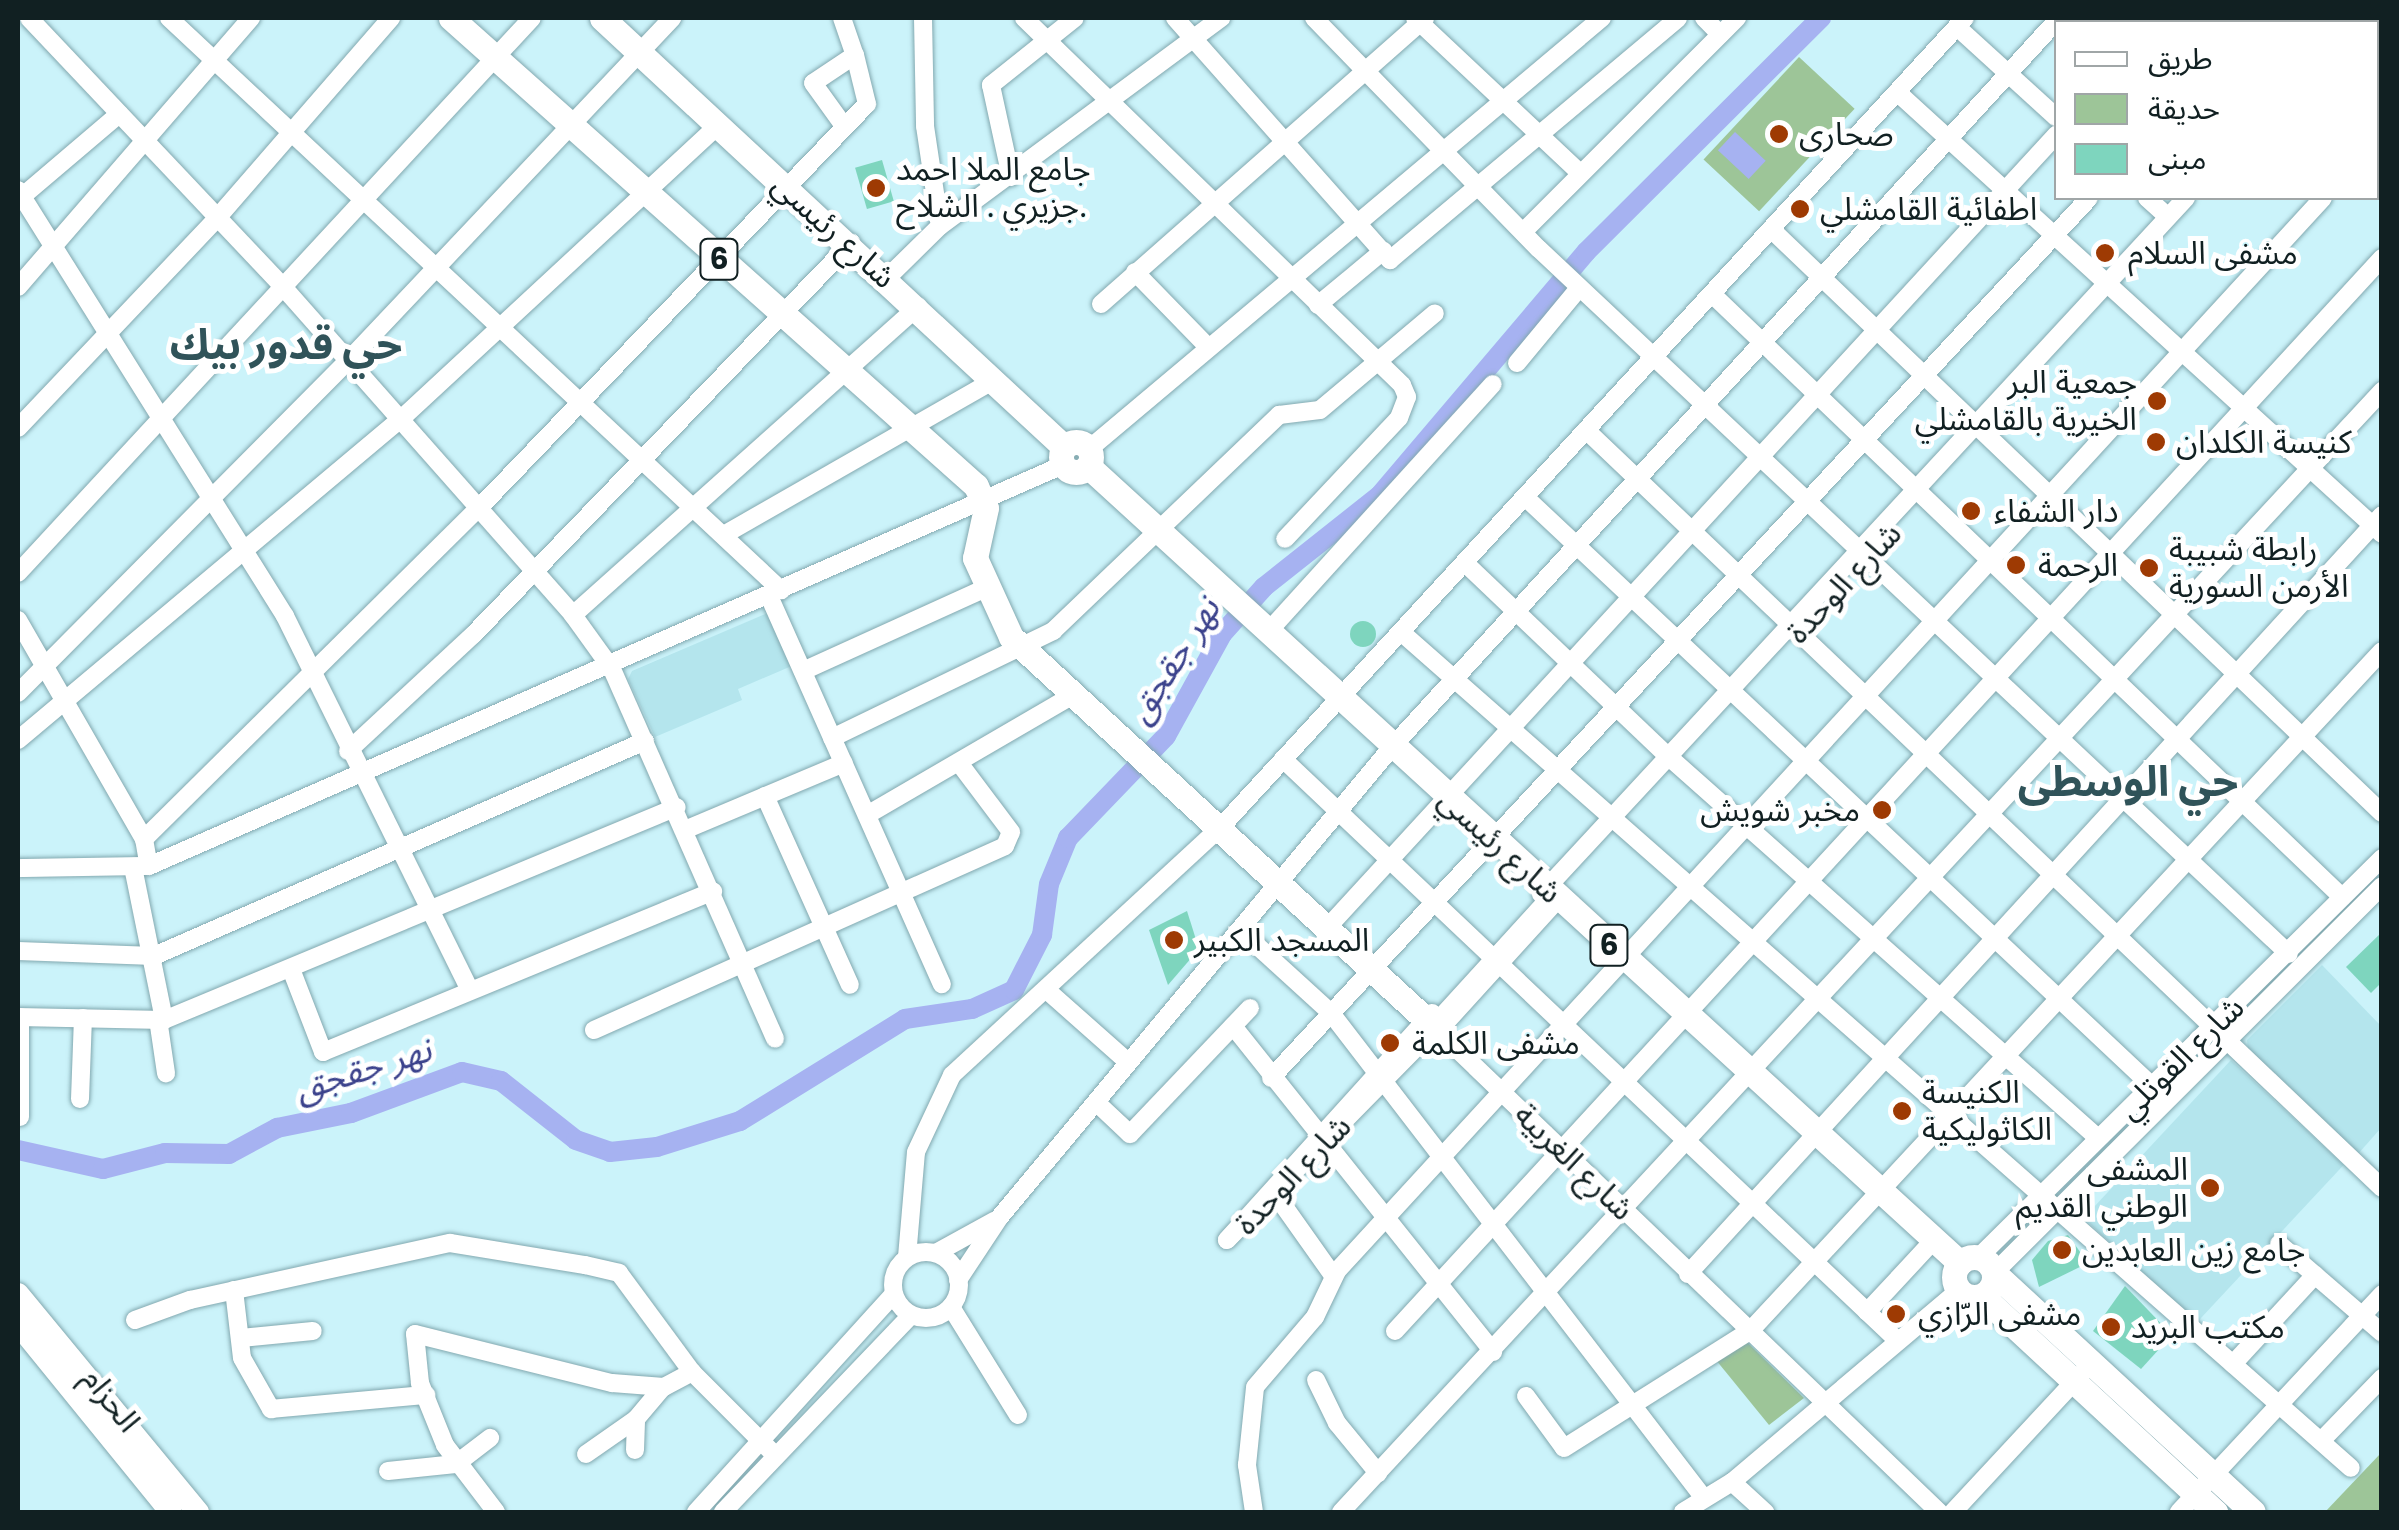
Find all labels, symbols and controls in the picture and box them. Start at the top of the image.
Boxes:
legend [2054,20,2379,200]
text: طريق [2148,37,2213,80]
text: حديقة [2148,87,2220,130]
place label: صحارى [1799,115,1894,153]
marker: صحارى [1768,123,1790,145]
text: مبنى [2148,137,2206,180]
place label: جامع الملا احمد جزيري . الشلاح. [896,151,1091,226]
street label: شارع رئيسي [764,166,904,296]
marker: جامع الملا احمد جزيري . الشلاح. [865,177,887,199]
place label: اطفائية القامشلي [1820,190,2037,228]
marker: اطفائية القامشلي [1789,198,1811,220]
road number: 6 [699,234,739,284]
place label: مشفى السلام [2128,234,2298,272]
marker: مشفى السلام [2092,240,2118,266]
district label: حي قدور بيك [170,320,402,370]
place label: جمعية البر الخيرية بالقامشلي [1915,364,2137,439]
marker: جمعية البر الخيرية بالقامشلي [2146,390,2168,412]
place label: كنيسة الكلدان [2176,423,2352,461]
marker: كنيسة الكلدان [2145,431,2167,453]
place label: دار الشفاء [1994,492,2119,530]
marker: دار الشفاء [1958,498,1984,524]
street label: شارع الوحدة [1779,515,1909,651]
place label: رابطة شبيبة اﻷرمن السورية [2169,531,2349,606]
place label: الرحمة [2038,546,2118,584]
marker: الرحمة [2003,552,2029,578]
marker: رابطة شبيبة اﻷرمن السورية [2138,557,2160,579]
water label: نهر جقجق [1117,590,1229,730]
district label: حي الوسطى [2018,757,2238,807]
street label: شارع رئيسي [1430,781,1570,911]
place label: مخبر شويش [1700,791,1860,829]
marker: مخبر شويش [1869,797,1895,823]
road number: 6 [1589,920,1629,970]
place label: المسجد الكبير [1194,921,1369,959]
marker: المسجد الكبير [1163,929,1185,951]
street label: شارع القوتلي [2110,988,2252,1128]
place label: مشفى الكلمة [1412,1024,1580,1062]
water label: نهر جقجق [290,1028,436,1110]
marker: مشفى الكلمة [1377,1030,1403,1056]
place label: الكنيسة الكاثوليكية [1922,1074,2052,1149]
street label: شارع الغربية [1506,1096,1642,1228]
marker: الكنيسة الكاثوليكية [1891,1100,1913,1122]
street label: شارع الوحدة [1227,1107,1359,1243]
place label: المشفى الوطني القديم [2016,1151,2188,1226]
marker: المشفى الوطني القديم [2197,1175,2223,1201]
place label: جامع زين العابدين [2082,1231,2305,1269]
marker: جامع زين العابدين [2051,1239,2073,1261]
place label: مشفى الرّازي [1918,1295,2081,1333]
marker: مشفى الرّازي [1883,1301,1909,1327]
place label: مكتب البريد [2131,1308,2285,1346]
marker: مكتب البريد [2100,1316,2122,1338]
street label: الحزام [74,1360,148,1440]

